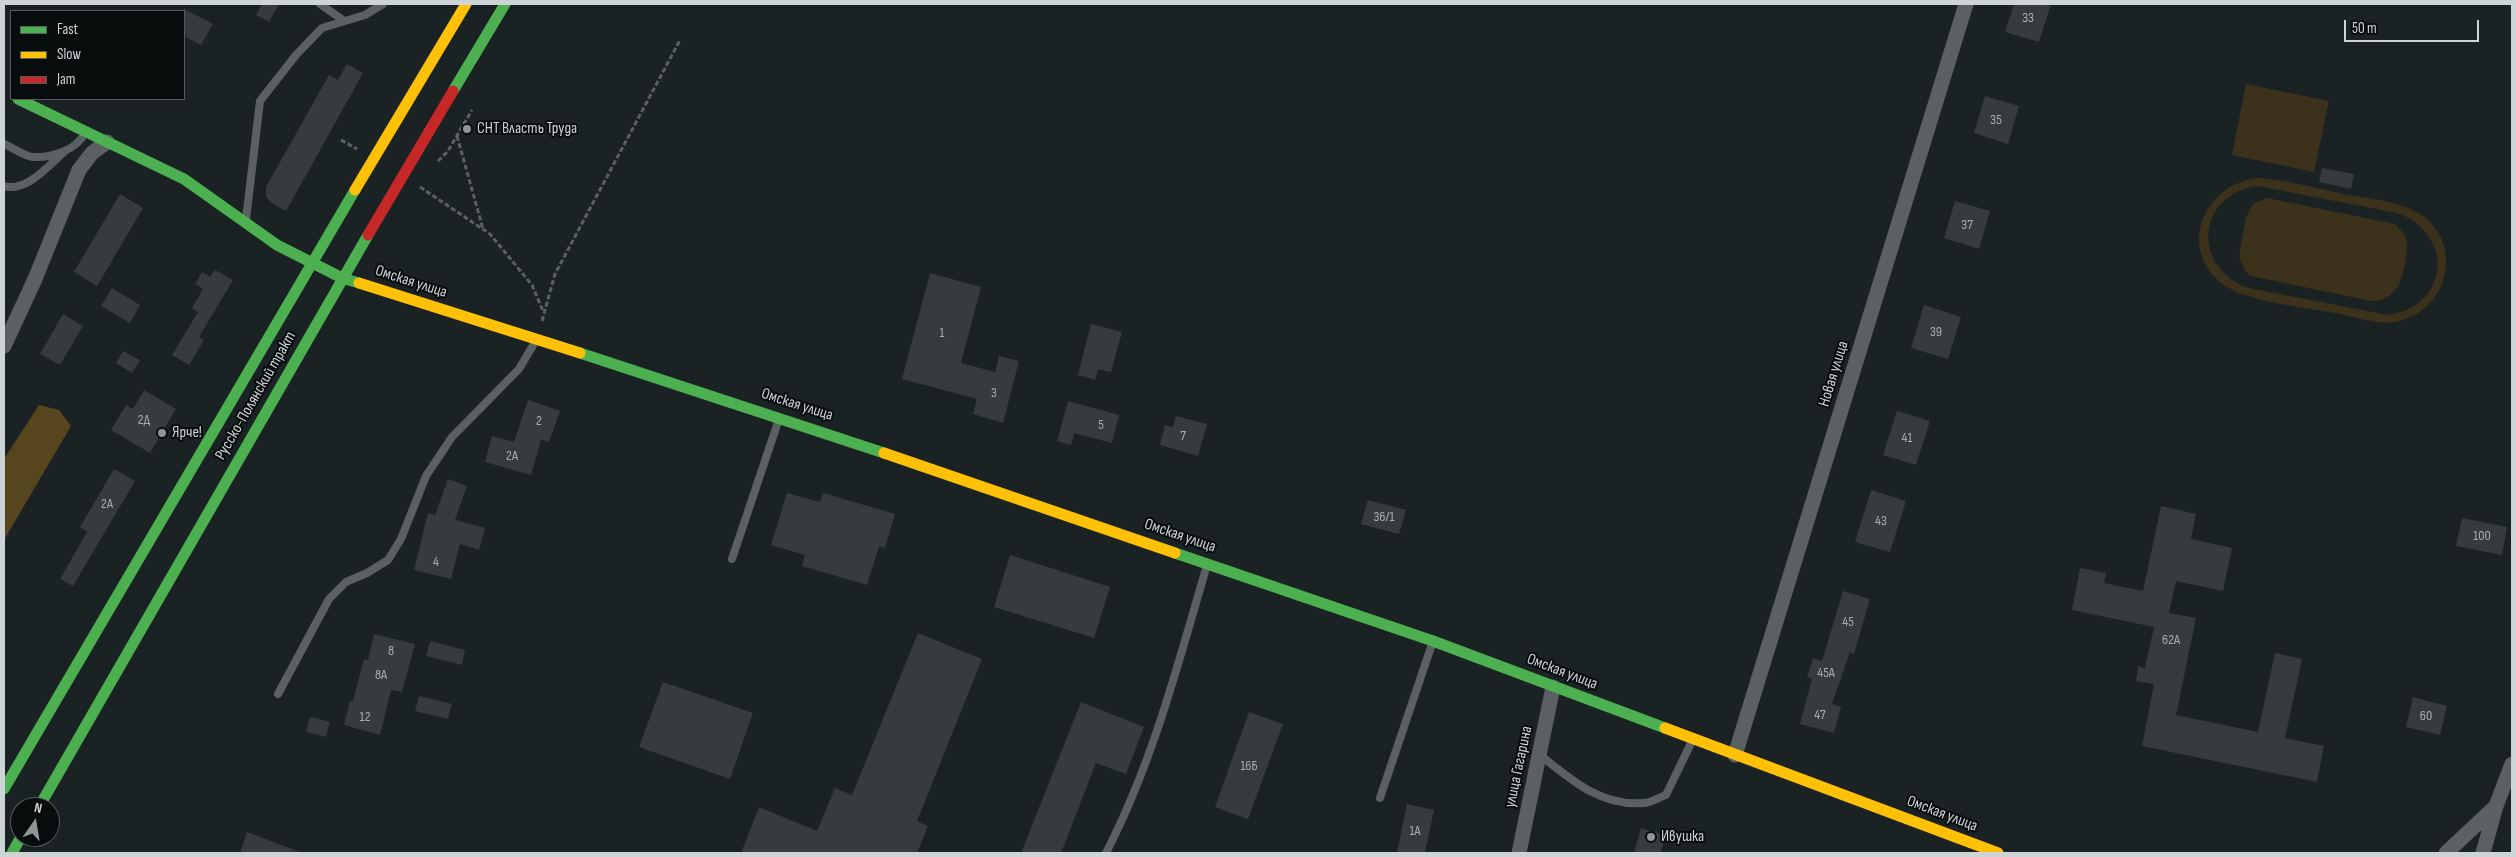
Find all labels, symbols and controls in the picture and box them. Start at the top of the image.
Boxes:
legend [10,10,185,100]
house number: 33 [2022,10,2034,26]
scale bar [2346,10,2481,42]
text: 50 m [2352,19,2377,38]
text: Fast [57,20,78,39]
text: Slow [57,45,81,64]
text: Jam [57,70,75,89]
house number: 35 [1990,112,2002,128]
place label: СНТ Власть Труда [477,119,577,139]
marker: СНТ Власть Труда [461,123,473,135]
house number: 37 [1961,217,1973,233]
street label: Омская улица [373,261,449,303]
house number: 39 [1930,324,1942,340]
house number: 1 [940,325,944,341]
street label: Русско-Полянский тракт [211,328,301,464]
street label: Новая улица [1815,339,1853,409]
street label: Омская улица [759,384,835,426]
house number: 3 [991,385,997,401]
house number: 2Д [138,412,150,428]
house number: 2 [536,413,542,429]
house number: 5 [1098,417,1104,433]
place label: Ярче! [172,423,202,443]
marker: Ярче! [156,427,168,439]
house number: 7 [1180,428,1186,444]
house number: 41 [1902,430,1912,446]
house number: 2А [506,448,518,464]
house number: 2А [101,496,113,512]
house number: 36/1 [1374,509,1394,525]
house number: 43 [1875,513,1887,529]
street label: Омская улица [1142,515,1218,557]
house number: 100 [2473,528,2491,544]
house number: 4 [433,554,439,570]
house number: 45 [1842,614,1854,630]
house number: 62А [2162,632,2180,648]
house number: 8 [388,643,394,659]
street label: Омская улица [1524,650,1600,694]
house number: 45А [1817,665,1835,681]
house number: 8А [375,667,387,683]
house number: 47 [1814,707,1826,723]
house number: 60 [2420,708,2432,724]
house number: 12 [360,709,370,725]
street label: улица Гагарина [1501,724,1537,810]
house number: 16Б [1240,758,1258,774]
street label: Омская улица [1904,792,1980,836]
north arrow [10,797,60,847]
text: N [33,799,44,817]
house number: 1А [1409,823,1421,839]
place label: Ивушка [1661,827,1704,847]
marker: Ивушка [1645,831,1657,843]

